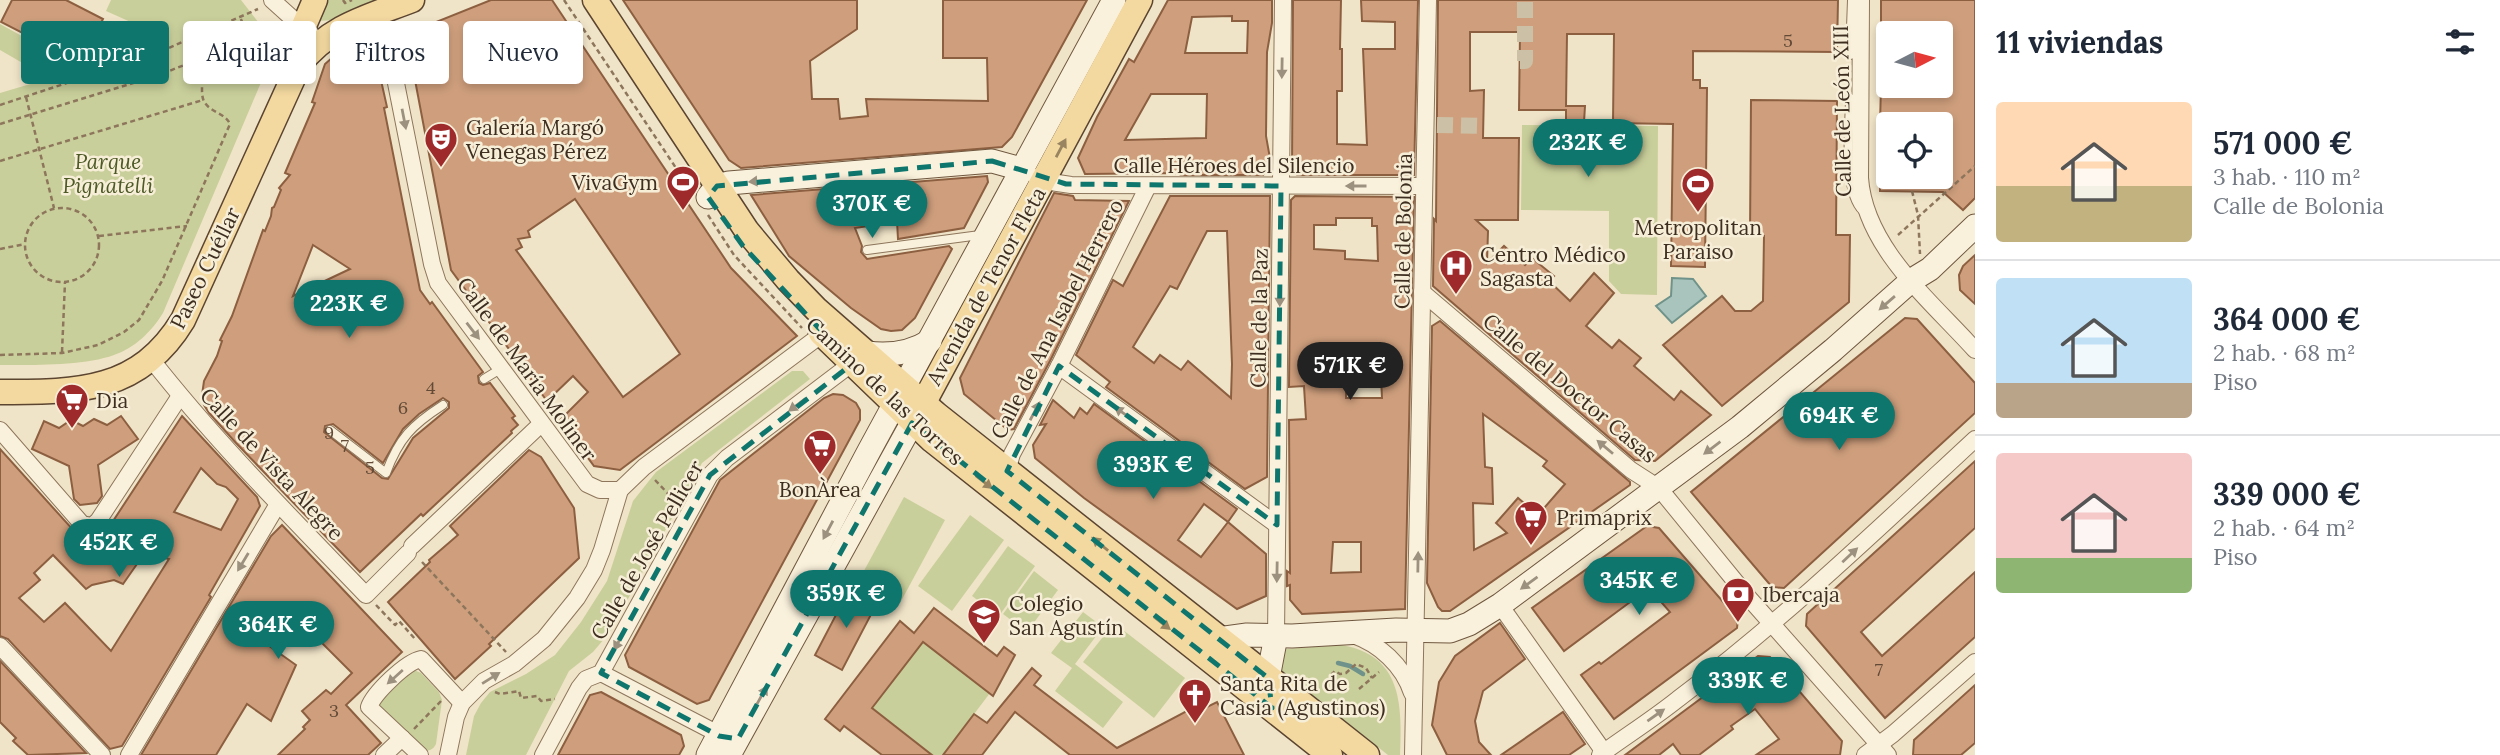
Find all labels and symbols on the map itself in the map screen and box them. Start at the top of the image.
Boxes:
north arrow [1876,21,1953,98]
street label: Calle de León XIII [1827,25,1857,197]
house number: 5 [1783,29,1793,52]
one-way arrow [1276,57,1288,79]
one-way arrow [398,108,409,130]
place label: Galería Margó Venegas Pérez [465,114,607,165]
theatre icon: Galería Margó Venegas Pérez [422,120,460,169]
pin: 232K € [1531,120,1645,179]
one-way arrow [1055,139,1067,158]
park label: Parque Pignatelli [63,148,154,199]
street label: Calle Héroes del Silencio [1113,152,1355,179]
street label: Calle de Bolonia [1388,153,1418,309]
sports icon: VivaGym [664,163,702,212]
sports icon: Metropolitan Paraiso [1679,165,1717,214]
place label: VivaGym [571,169,658,196]
one-way arrow [748,176,770,187]
pin: 370K € [815,180,929,240]
one-way arrow [1345,180,1367,192]
street label: Avenida de Tenor Fleta [920,182,1052,391]
street label: Calle de Ana Isabel Herrero [985,194,1129,444]
street label: Paseo Cuéllar [164,203,246,333]
place label: Metropolitan Paraiso [1634,214,1762,265]
place label: Centro Médico Sagasta [1480,241,1626,292]
hospital icon: Centro Médico Sagasta [1437,247,1475,296]
street label: Calle de la Paz [1244,248,1274,388]
street label: Calle de María Moliner [451,272,603,466]
pin: 223K € [292,280,406,340]
one-way arrow [1274,285,1286,307]
one-way arrow [1878,294,1895,310]
street label: Calle del Doctor Casas [1478,307,1662,469]
street label: Camino de las Torres [801,311,969,471]
one-way arrow [466,321,481,339]
pin: 571K € [1293,342,1407,402]
house number: 4 [426,376,436,399]
supermarket icon: Dia [53,381,91,430]
street label: Calle de Vista Alegre [194,382,350,546]
place label: Dia [96,387,129,414]
pin: 694K € [1782,392,1896,452]
house number: 6 [398,396,408,419]
one-way arrow [788,398,806,412]
one-way arrow [1029,401,1041,421]
one-way arrow [1114,406,1132,420]
house number: 9 [324,421,334,444]
supermarket icon: BonÀrea [801,427,839,476]
house number: 7 [341,434,349,457]
one-way arrow [1596,440,1613,455]
one-way arrow [1703,440,1721,455]
pin: 393K € [1096,442,1210,501]
street label: Calle de José Pellicer [585,455,709,645]
house number: 5 [365,456,375,479]
one-way arrow [975,474,993,488]
place label: BonÀrea [779,476,861,503]
supermarket icon: Primaprix [1512,498,1550,547]
place label: Primaprix [1556,504,1652,531]
pin: 452K € [62,520,176,579]
one-way arrow [822,520,833,540]
one-way arrow [1091,537,1109,552]
one-way arrow [1841,547,1859,563]
one-way arrow [1412,551,1423,573]
one-way arrow [237,553,250,572]
pin: 345K € [1582,558,1696,617]
one-way arrow [1271,561,1283,583]
pin: 359K € [789,570,903,630]
bank icon: Ibercaja [1719,575,1757,624]
one-way arrow [1520,576,1538,590]
place label: Ibercaja [1762,581,1840,608]
place label: Colegio San Agustín [1009,590,1124,641]
school or university icon: Colegio San Agustín [965,596,1003,645]
pin: 364K € [221,602,335,661]
one-way arrow [1153,615,1171,630]
one-way arrow [613,631,625,650]
pin: 339K € [1691,658,1805,717]
house number: 7 [1875,658,1883,681]
one-way arrow [387,669,404,685]
place label: Santa Rita de Casia (Agustinos) [1220,670,1385,721]
one-way arrow [481,671,501,684]
church icon: Santa Rita de Casia (Agustinos) [1176,676,1214,725]
one-way arrow [756,685,768,705]
house number: 3 [329,699,339,722]
one-way arrow [1647,709,1665,723]

